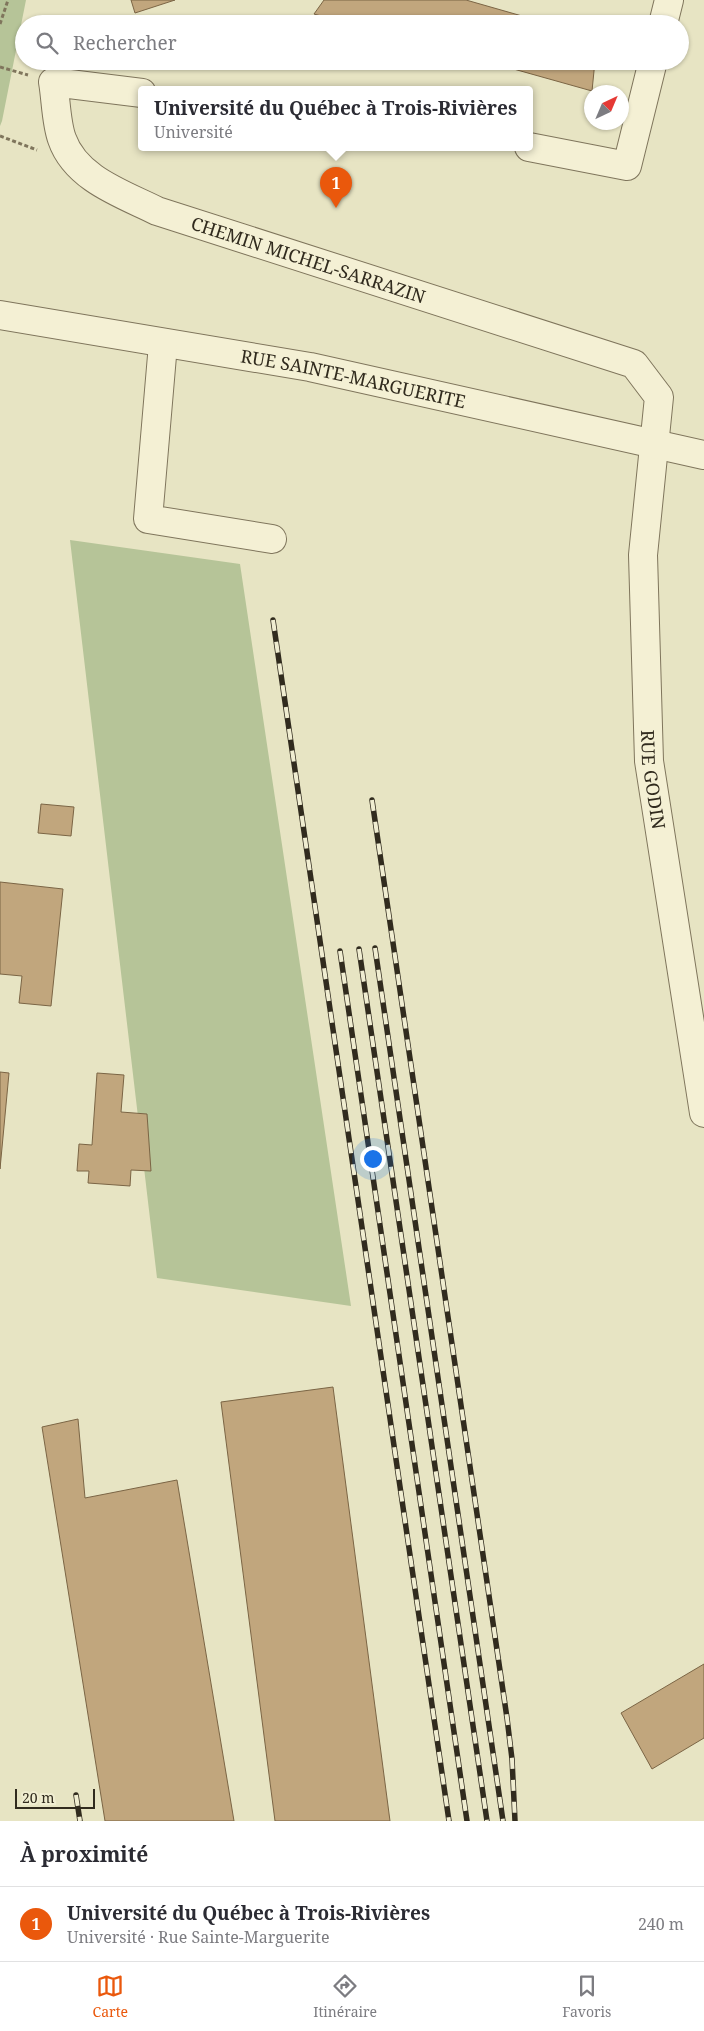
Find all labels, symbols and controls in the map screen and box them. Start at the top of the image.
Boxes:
search box [15,15,689,70]
icon: search [33,29,61,57]
text: Rechercher [73,30,177,56]
north arrow [584,85,629,130]
popup [138,86,533,151]
text: Université du Québec à Trois-Rivières [154,95,517,121]
text: Université [154,121,233,143]
pin: 1 [320,167,352,208]
street label: CHEMIN MICHEL-SARRAZIN [188,211,429,308]
street label: RUE SAINTE-MARGUERITE [239,344,468,413]
street label: RUE GODIN [636,729,672,831]
your location [360,1146,386,1172]
scale bar [15,1786,95,1809]
text: 20 m [22,1788,55,1807]
text: À proximité [20,1840,148,1868]
text: Université du Québec à Trois-Rivières [67,1900,430,1926]
text: 1 [31,1913,41,1935]
text: 240 m [638,1913,684,1935]
text: Université · Rue Sainte-Marguerite [67,1926,330,1948]
tab: Carte [93,1972,128,2021]
tab: Itinéraire [313,1972,377,2021]
tab: Favoris [562,1972,611,2021]

